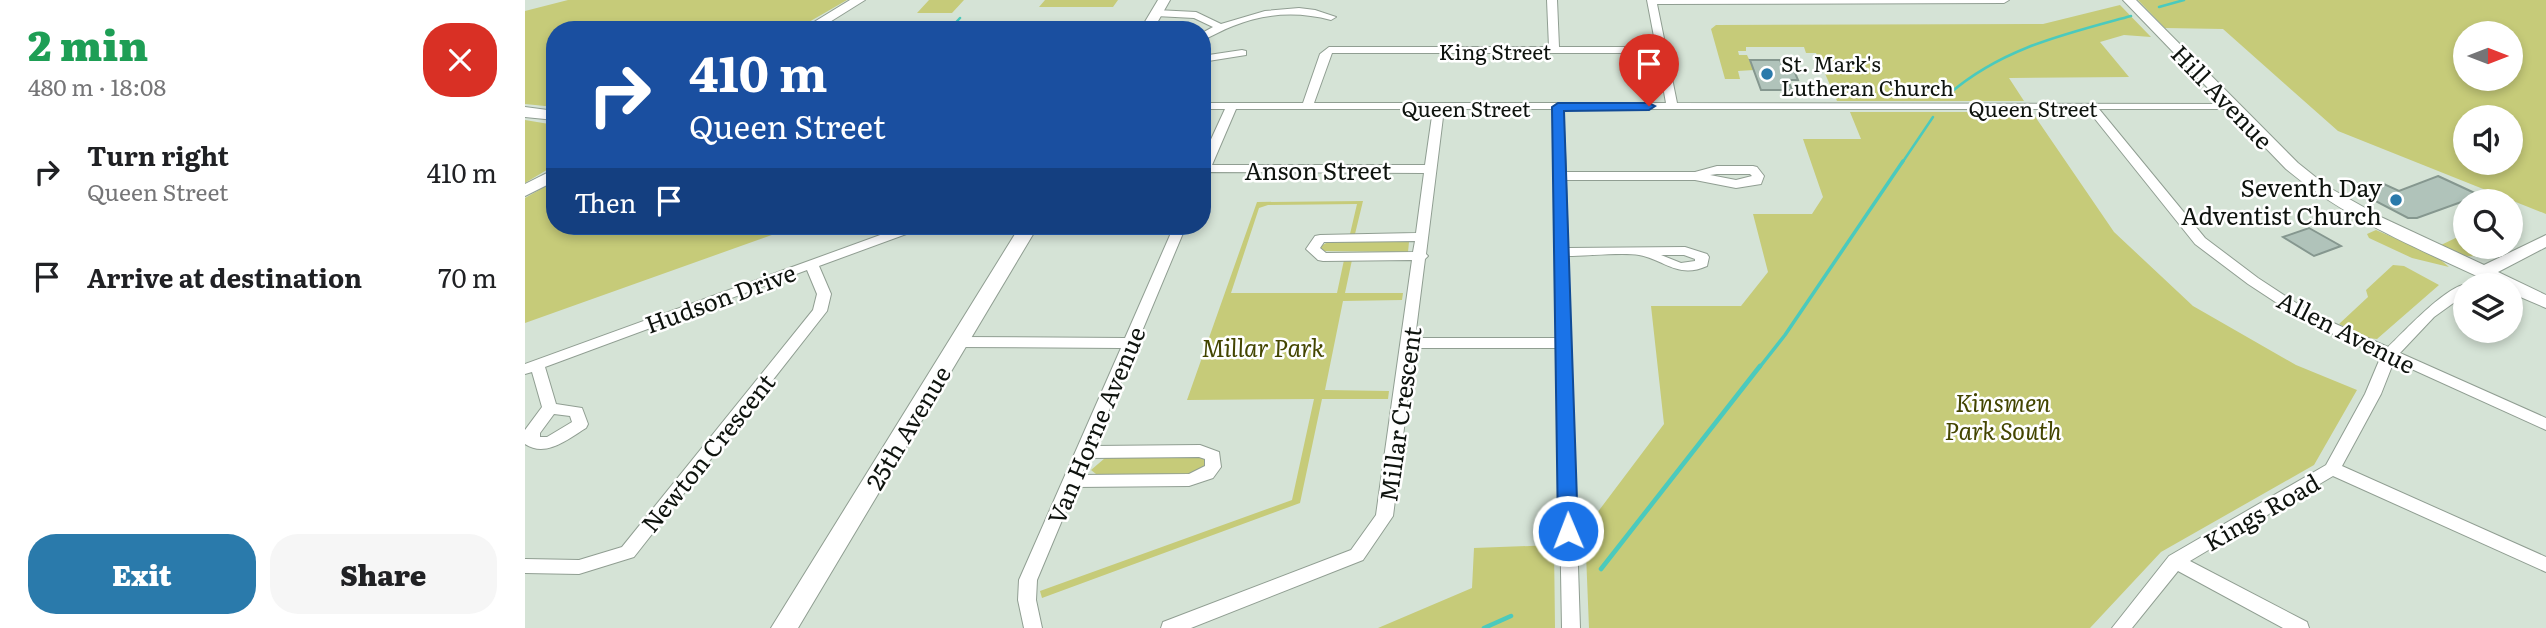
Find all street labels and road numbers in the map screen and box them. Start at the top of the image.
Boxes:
street label: King Street [1439,35,1552,66]
street label: Hill Avenue [2164,36,2282,156]
street label: Queen Street [1401,92,1531,123]
street label: Queen Street [1968,92,2098,123]
street label: Anson Street [1245,152,1392,187]
street label: Hudson Drive [640,254,800,340]
street label: Allen Avenue [2272,281,2422,381]
street label: Van Horne Avenue [1038,321,1152,529]
street label: Millar Crescent [1369,324,1429,504]
street label: 25th Avenue [856,358,958,496]
street label: Newton Crescent [632,365,782,539]
street label: Kings Road [2196,463,2326,558]

